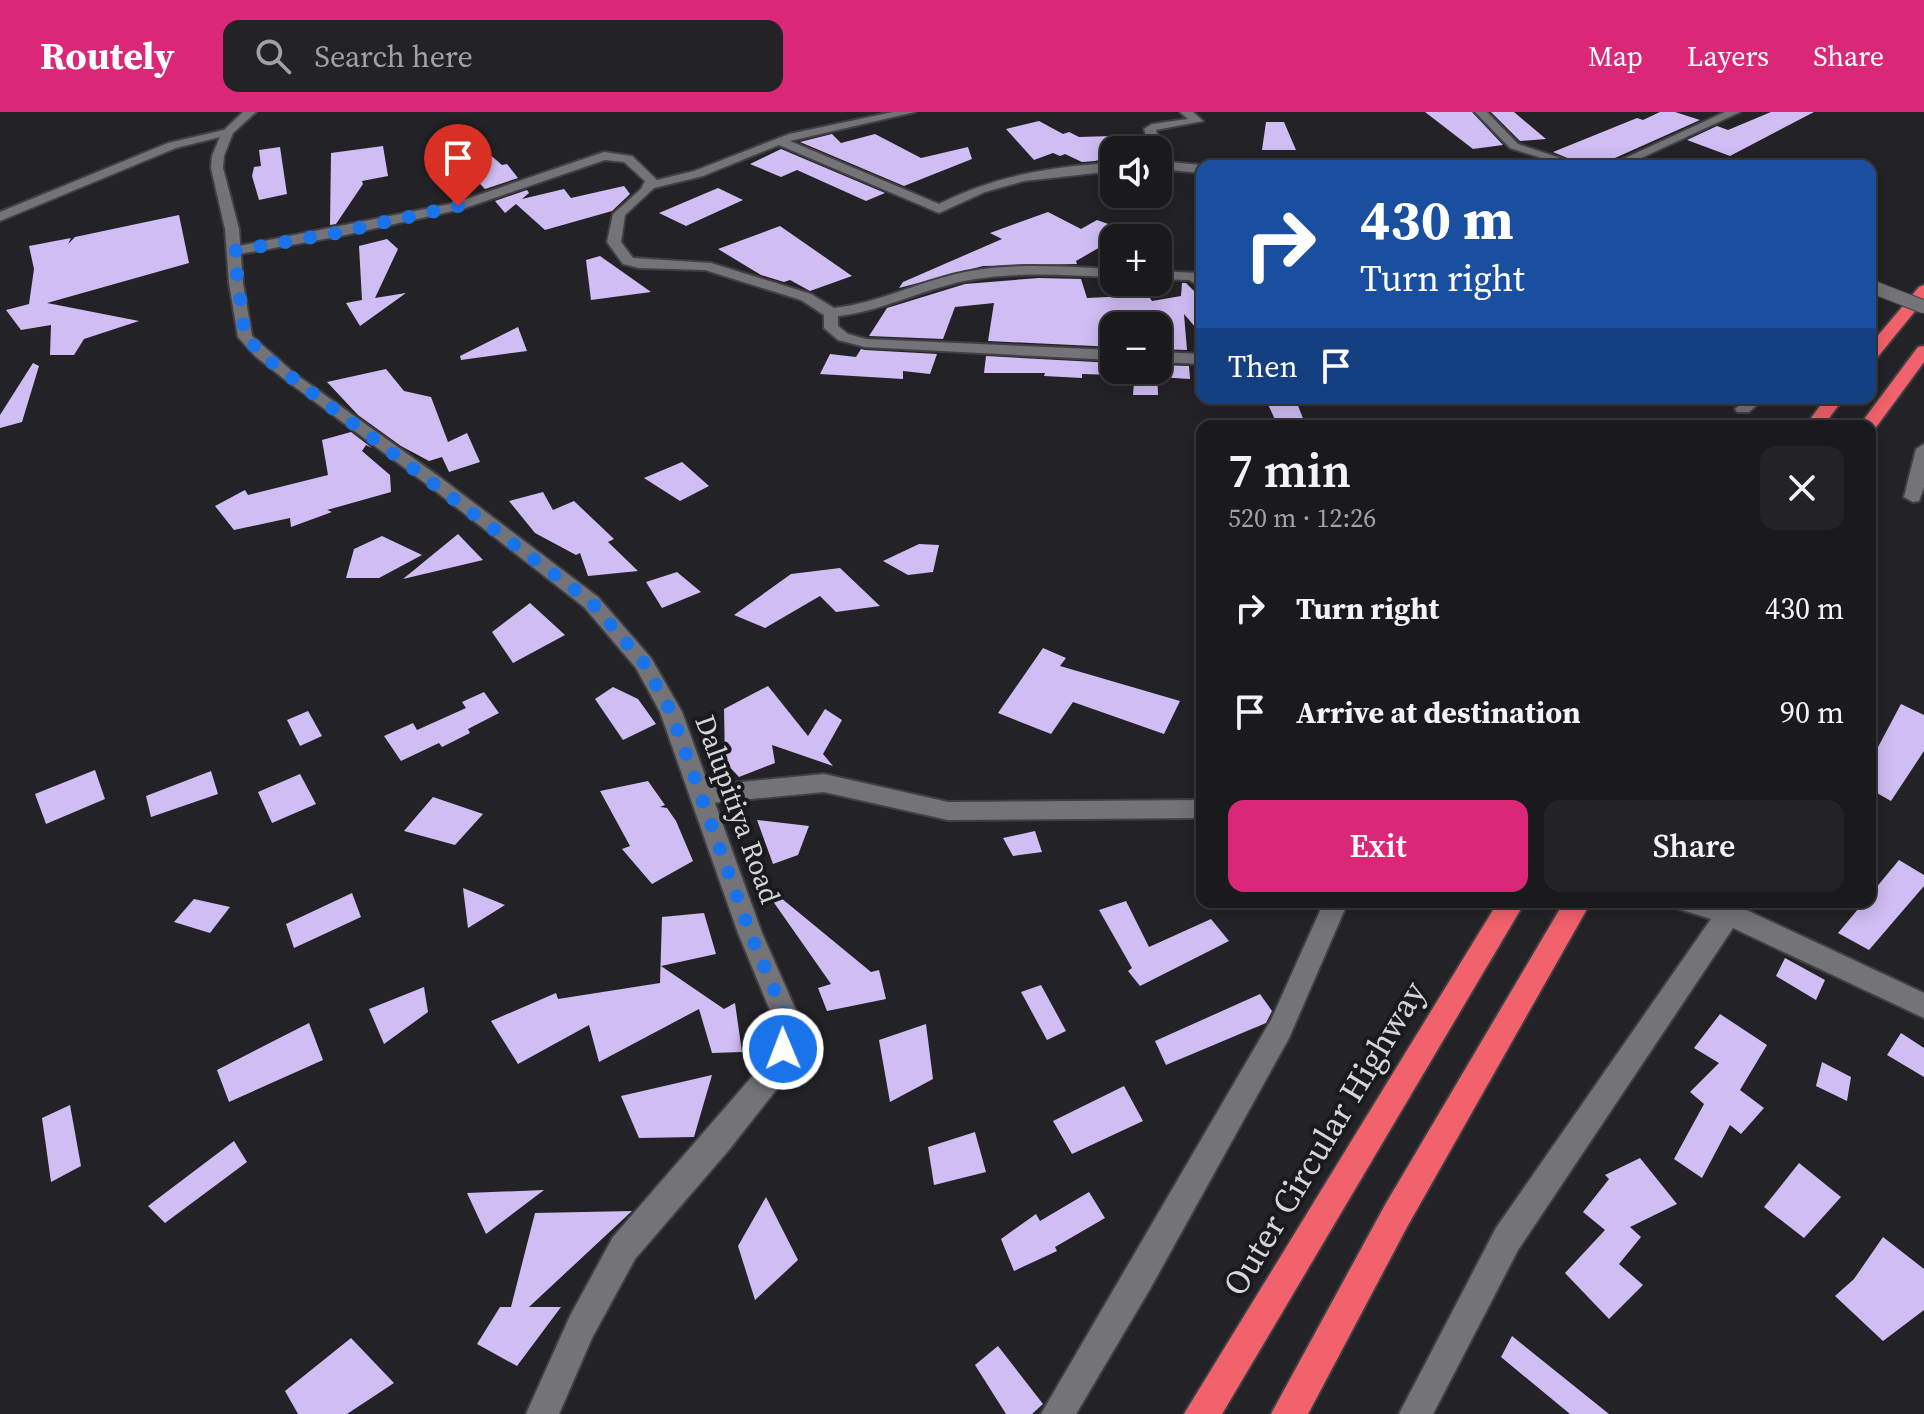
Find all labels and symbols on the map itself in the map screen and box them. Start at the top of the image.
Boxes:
pin [424,124,492,206]
street label: Dalupitiya Road [686,709,790,909]
street label: Outer Circular Highway [1212,972,1437,1304]
position arrow [741,1007,825,1091]

